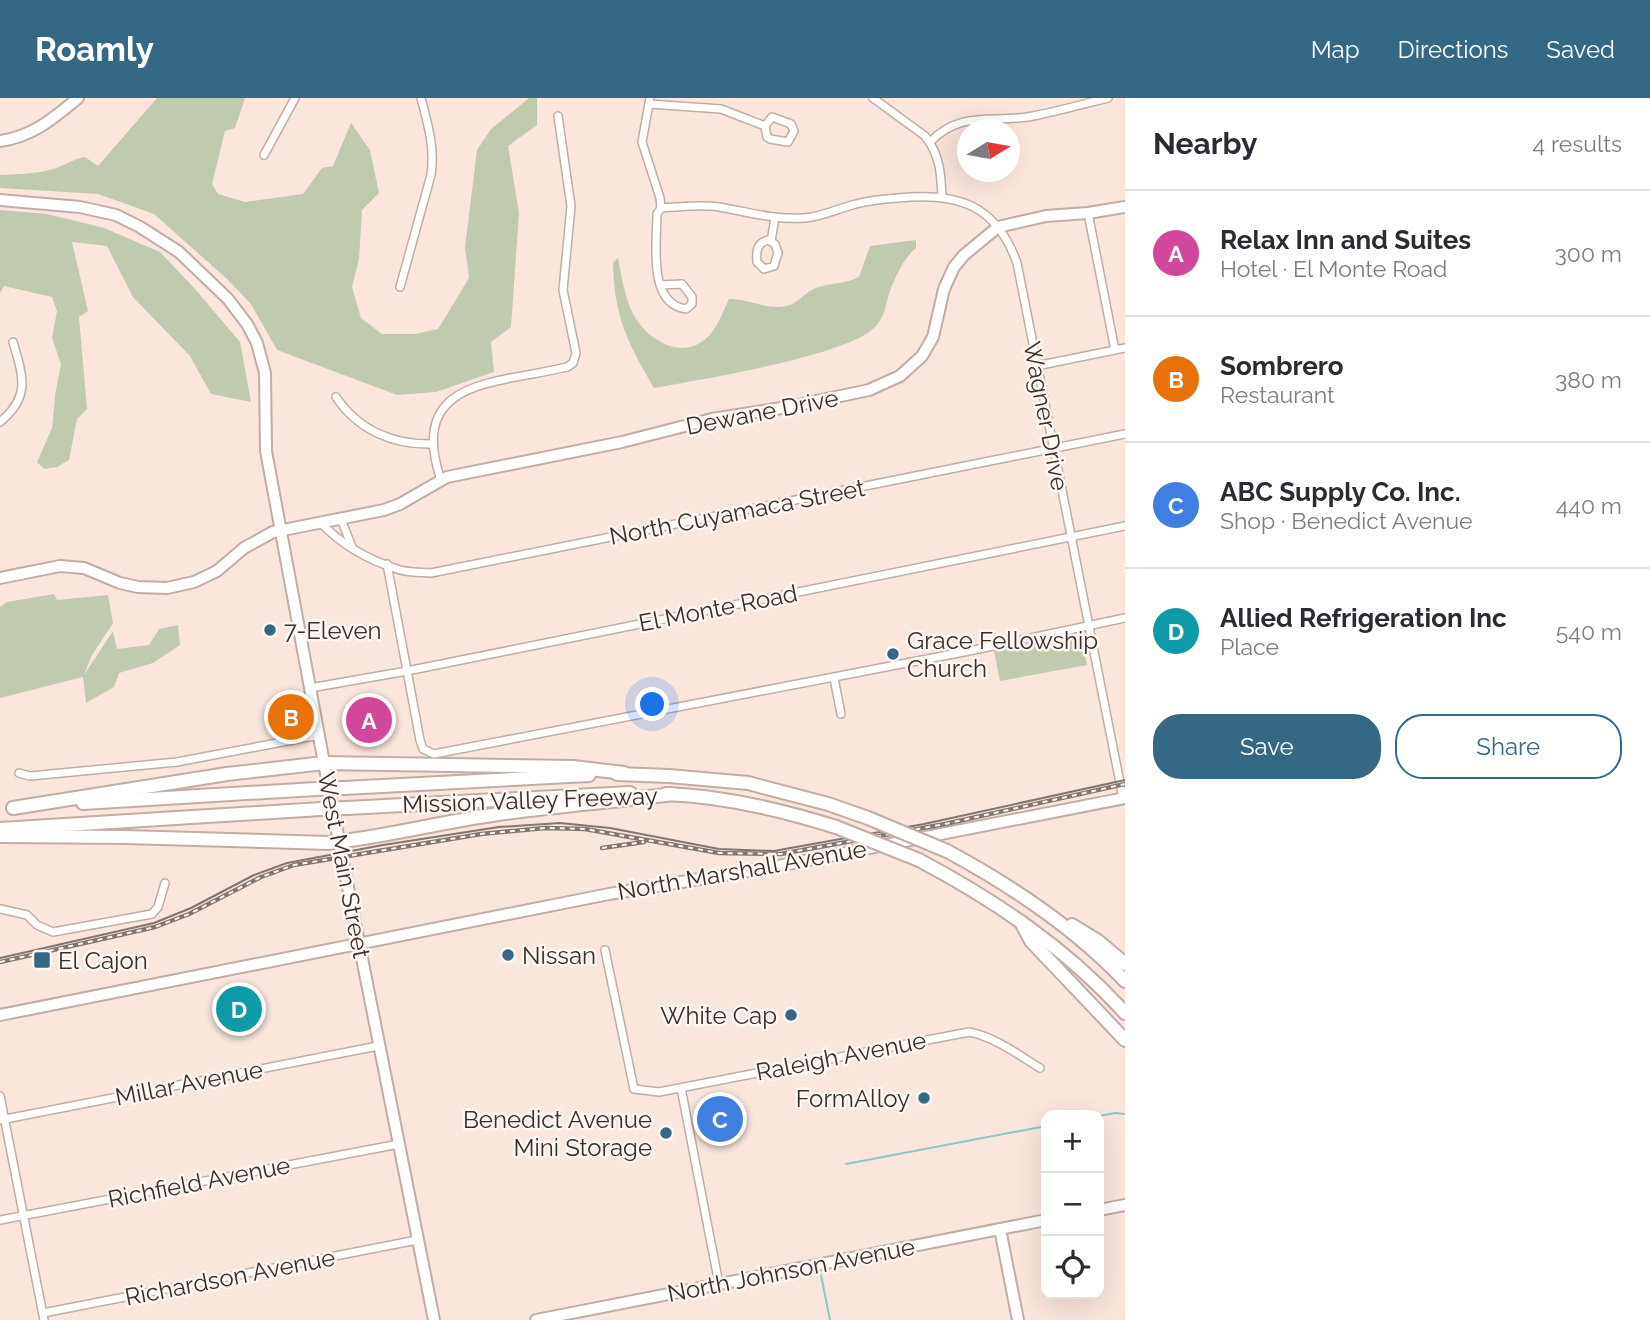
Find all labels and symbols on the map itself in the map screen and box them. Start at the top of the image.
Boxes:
north arrow [957,119,1020,182]
street label: Wagner Drive [1017,339,1075,493]
street label: Dewane Drive [683,383,841,441]
street label: North Cuyamaca Street [607,473,867,551]
street label: El Monte Road [636,578,800,638]
place label: 7-Eleven [284,616,382,645]
marker: 7-Eleven [262,622,278,638]
place label: Grace Fellowship Church [907,626,1098,683]
marker: Grace Fellowship Church [885,646,901,662]
your location [635,687,669,721]
pin: B [268,691,314,743]
pin: A [346,694,392,746]
street label: West Main Street [312,769,376,961]
street label: Mission Valley Freeway [402,781,658,819]
street label: North Marshall Avenue [615,834,869,906]
place label: Nissan [522,941,596,970]
place label: El Cajon [58,946,148,975]
marker: Nissan [500,947,516,963]
marker: El Cajon [32,950,52,970]
pin: D [216,983,262,1035]
place label: White Cap [660,1001,777,1030]
marker: White Cap [783,1007,799,1023]
street label: Raleigh Avenue [753,1025,929,1087]
street label: Millar Avenue [113,1054,265,1112]
place label: FormAlloy [796,1084,910,1113]
marker: FormAlloy [916,1090,932,1106]
pin: C [697,1093,743,1145]
place label: Benedict Avenue Mini Storage [463,1105,652,1162]
marker: Benedict Avenue Mini Storage [658,1125,674,1141]
street label: Richfield Avenue [105,1150,293,1214]
street label: North Johnson Avenue [665,1232,917,1308]
street label: Richardson Avenue [122,1242,338,1312]

